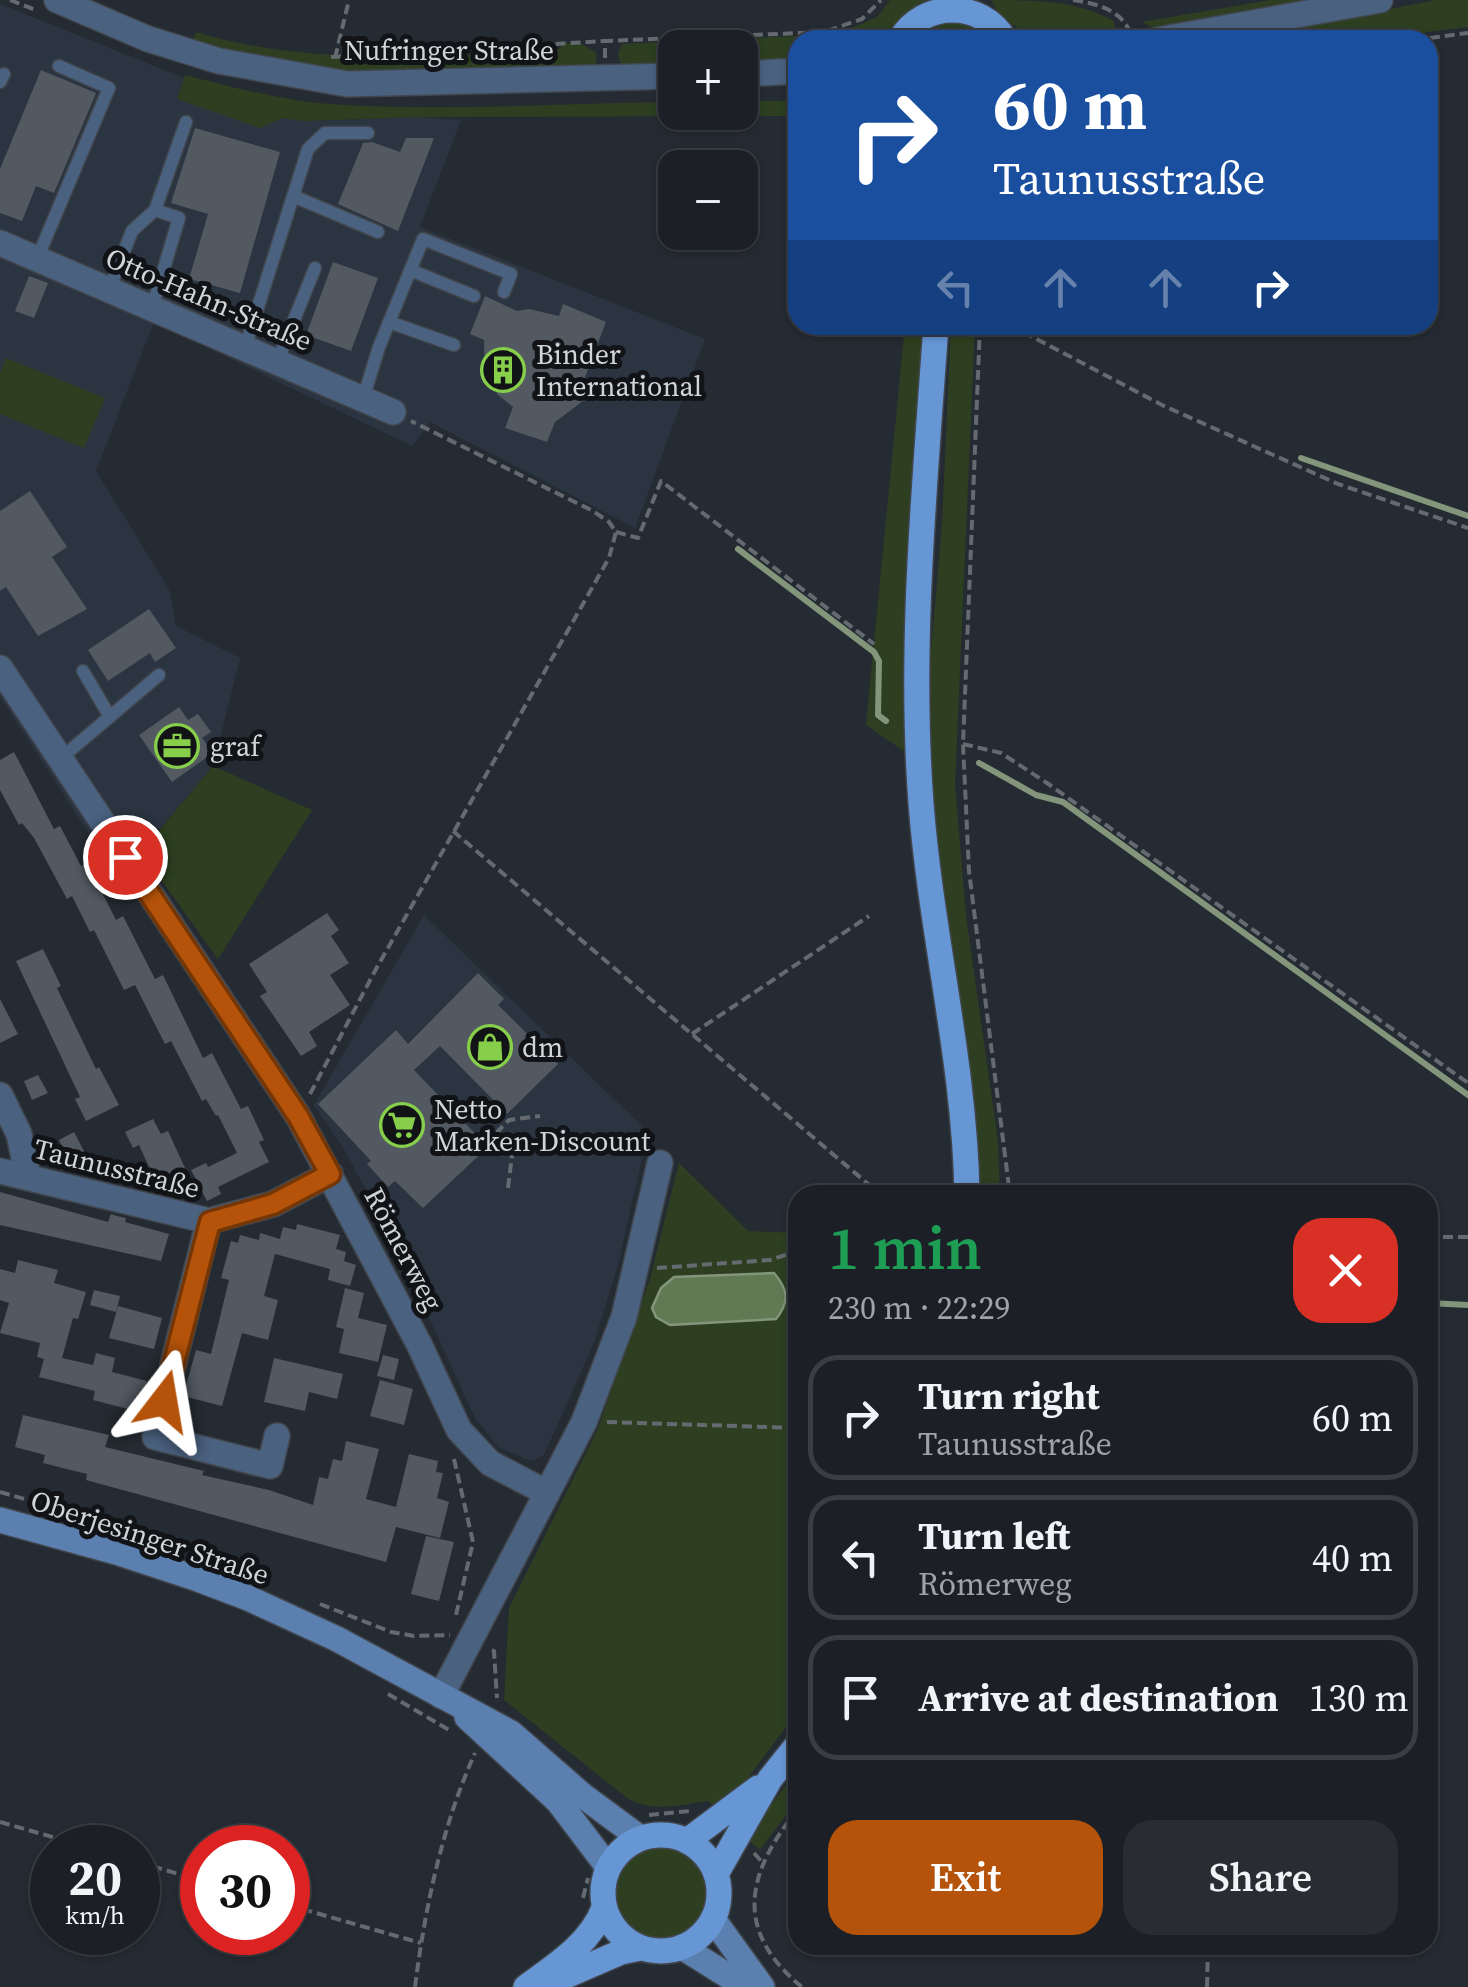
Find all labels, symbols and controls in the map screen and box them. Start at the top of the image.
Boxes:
map controls [658,30,758,250]
button: + [658,30,758,130]
street label: Nufringer Straße [344,31,554,69]
text: 60 m [993,56,1147,152]
icon: right [828,70,958,200]
text: Taunusstraße [993,147,1265,209]
button: − [658,150,758,250]
street label: Otto-Hahn-Straße [100,238,318,360]
icon: left [928,260,983,315]
icon: ahead [1033,260,1088,315]
icon: ahead [1138,260,1193,315]
icon: right [1243,260,1298,315]
place label: Binder International [536,335,702,405]
building icon: Binder International [480,347,526,393]
office icon: graf [154,723,200,769]
place label: graf [210,727,262,765]
pin [83,815,168,900]
icon: arrive [98,830,153,885]
shop icon: dm [467,1024,513,1070]
place label: dm [522,1028,563,1066]
place label: Netto Marken-Discount [434,1090,651,1160]
supermarket icon: Netto Marken-Discount [379,1102,425,1148]
street label: Taunusstraße [30,1129,204,1207]
street label: Römerweg [356,1181,452,1317]
text: 1 min [828,1207,982,1289]
button: close [1293,1218,1398,1323]
text: 230 m · 22:29 [828,1286,1010,1330]
position arrow [112,1349,216,1453]
text: Turn right [918,1370,1100,1422]
icon: right [833,1390,888,1445]
text: 60 m [1312,1392,1393,1444]
text: Taunusstraße [918,1422,1112,1466]
street label: Oberjesinger Straße [26,1481,274,1593]
text: Turn left [918,1510,1070,1562]
icon: left [833,1530,888,1585]
text: 40 m [1312,1532,1393,1584]
text: Römerweg [918,1562,1072,1606]
icon: arrive [833,1670,888,1725]
text: Arrive at destination [918,1672,1279,1724]
text: 130 m [1309,1672,1409,1724]
button: Exit [828,1820,1103,1935]
button: Share [1123,1820,1398,1935]
speed limit sign: 30 [180,1825,310,1955]
text: 20 [68,1843,122,1912]
text: km/h [65,1898,125,1932]

